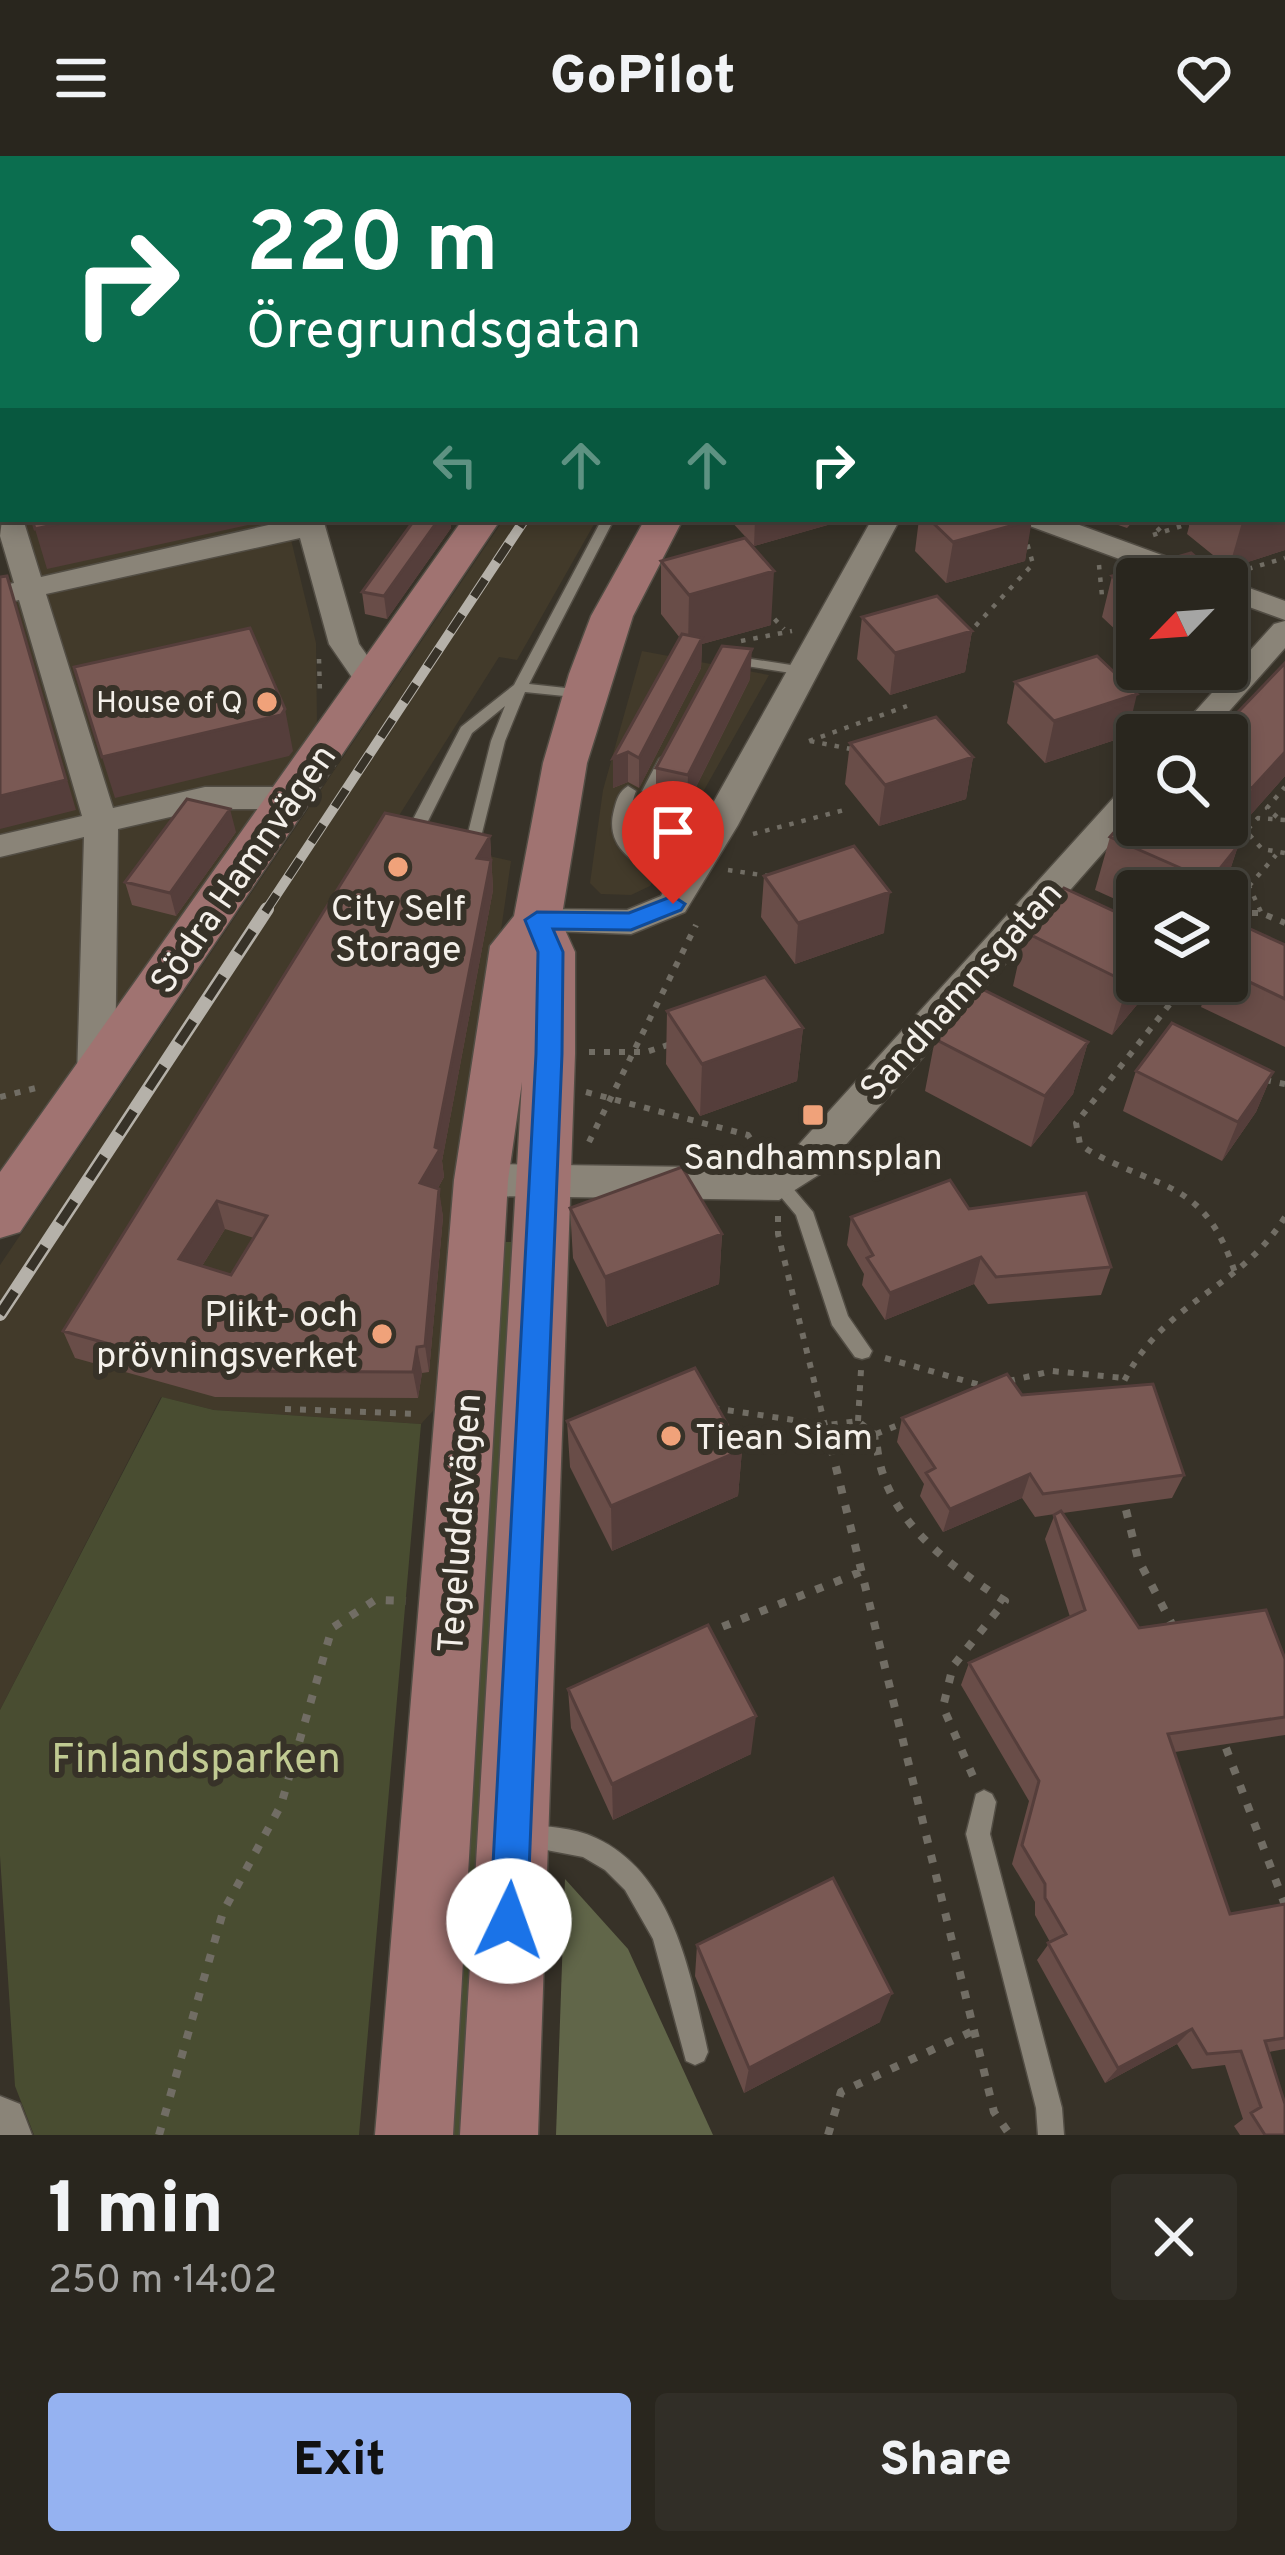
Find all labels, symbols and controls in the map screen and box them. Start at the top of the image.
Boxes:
text: GoPilot [550,44,735,113]
icon: menu [48,45,114,111]
icon: heart [1171,45,1237,111]
text: 220 m [246,195,499,301]
icon: right [48,204,204,360]
text: Öregrundsgatan [246,299,641,368]
icon: left [422,432,488,498]
icon: ahead [548,432,614,498]
icon: ahead [674,432,740,498]
icon: right [800,432,866,498]
north arrow [1116,558,1248,690]
map controls [1116,558,1248,1002]
place label: House of Q [96,686,243,723]
marker: House of Q [254,689,280,715]
button: search [1116,714,1248,846]
street label: Södra Hamnvägen [142,736,349,1004]
pin [622,781,724,904]
icon: arrive [640,799,706,865]
marker: City Self Storage [385,854,411,880]
button: layers [1116,870,1248,1002]
street label: Sandhamnsgatan [852,873,1074,1113]
place label: City Self Storage [331,888,465,975]
marker: Sandhamnsplan [800,1102,826,1128]
place label: Sandhamnsplan [683,1137,943,1183]
place label: Plikt- och prövningsverket [96,1294,358,1381]
marker: Plikt- och prövningsverket [369,1321,395,1347]
street label: Tegeluddsvägen [430,1392,494,1655]
place label: Tiean Siam [695,1417,873,1463]
marker: Tiean Siam [658,1423,684,1449]
park label: Finlandsparken [51,1735,341,1788]
position arrow [446,1858,572,1984]
text: 1 min [48,2167,224,2259]
button: close [1111,2174,1237,2300]
text: 250 m · 14:02 [48,2258,277,2307]
button: Exit [48,2393,631,2531]
button: Share [655,2393,1237,2531]

